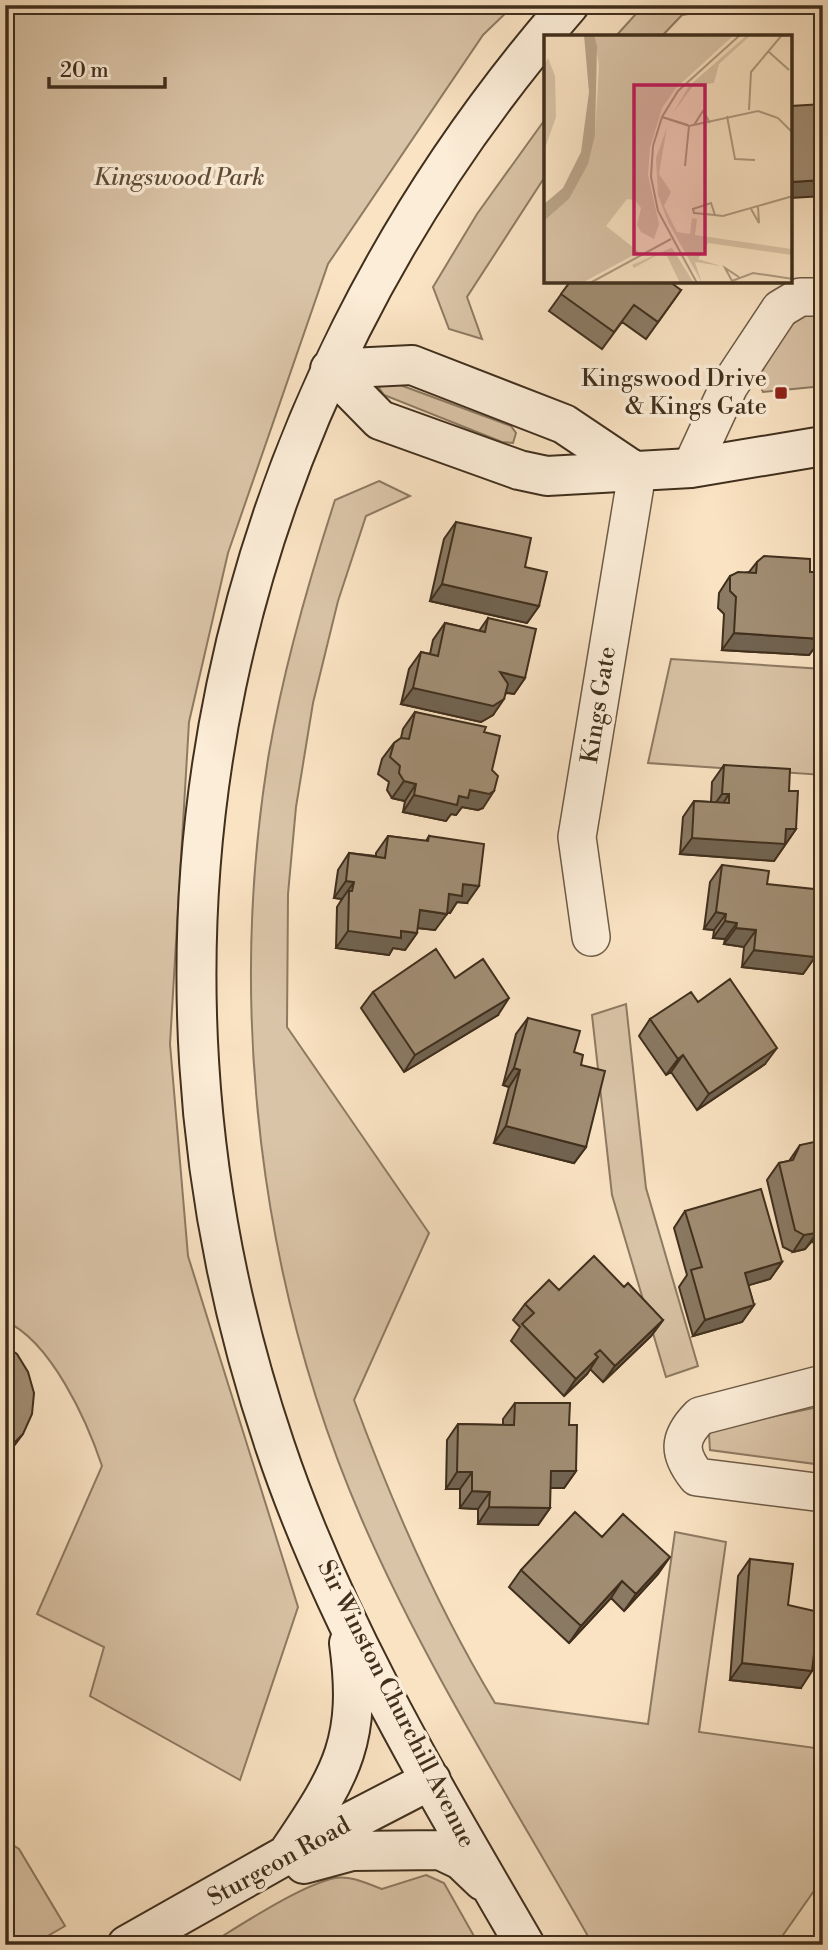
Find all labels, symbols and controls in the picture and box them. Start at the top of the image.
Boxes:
inset map [544,35,793,284]
scale bar [49,46,164,90]
text: 20 m [60,58,109,84]
park label: Kingswood Park [94,163,264,193]
place label: Kingswood Drive & Kings Gate [581,364,767,422]
marker: Kingswood Drive & Kings Gate [773,385,789,401]
street label: Kings Gate [575,644,623,766]
street label: Sir Winston Churchill Avenue [310,1555,482,1853]
street label: Sturgeon Road [202,1810,356,1914]

